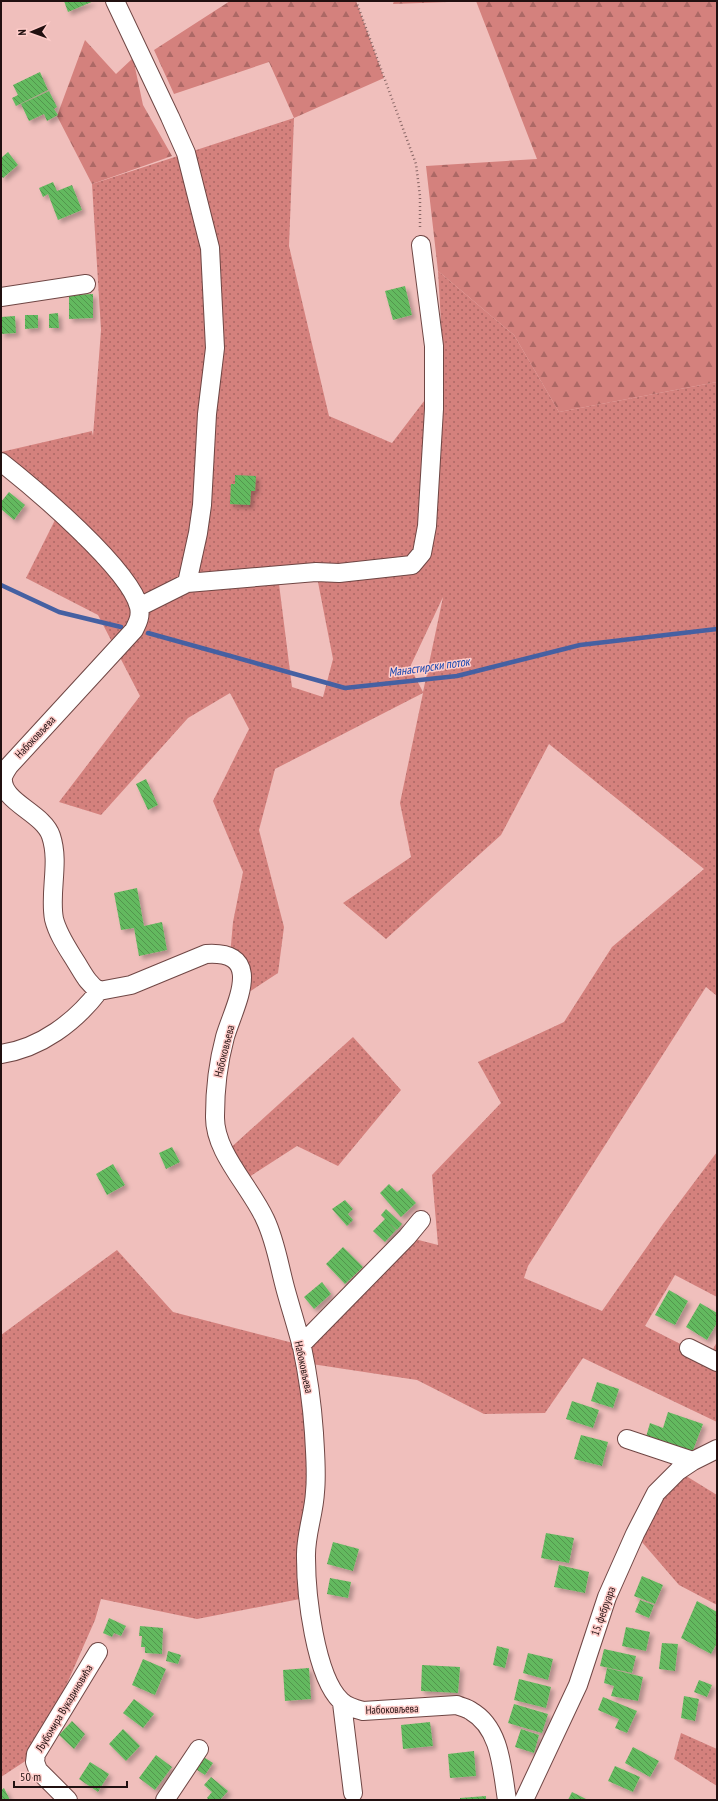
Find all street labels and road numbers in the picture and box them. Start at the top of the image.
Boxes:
street label: Набоковљева [12,713,58,761]
street label: Набоковљева [211,1024,237,1078]
street label: Набоковљева [292,1340,316,1394]
street label: 15. фебруара [588,1585,618,1637]
street label: Љубомира Вукадиновића [32,1662,96,1755]
street label: Набоковљева [365,1701,419,1717]

